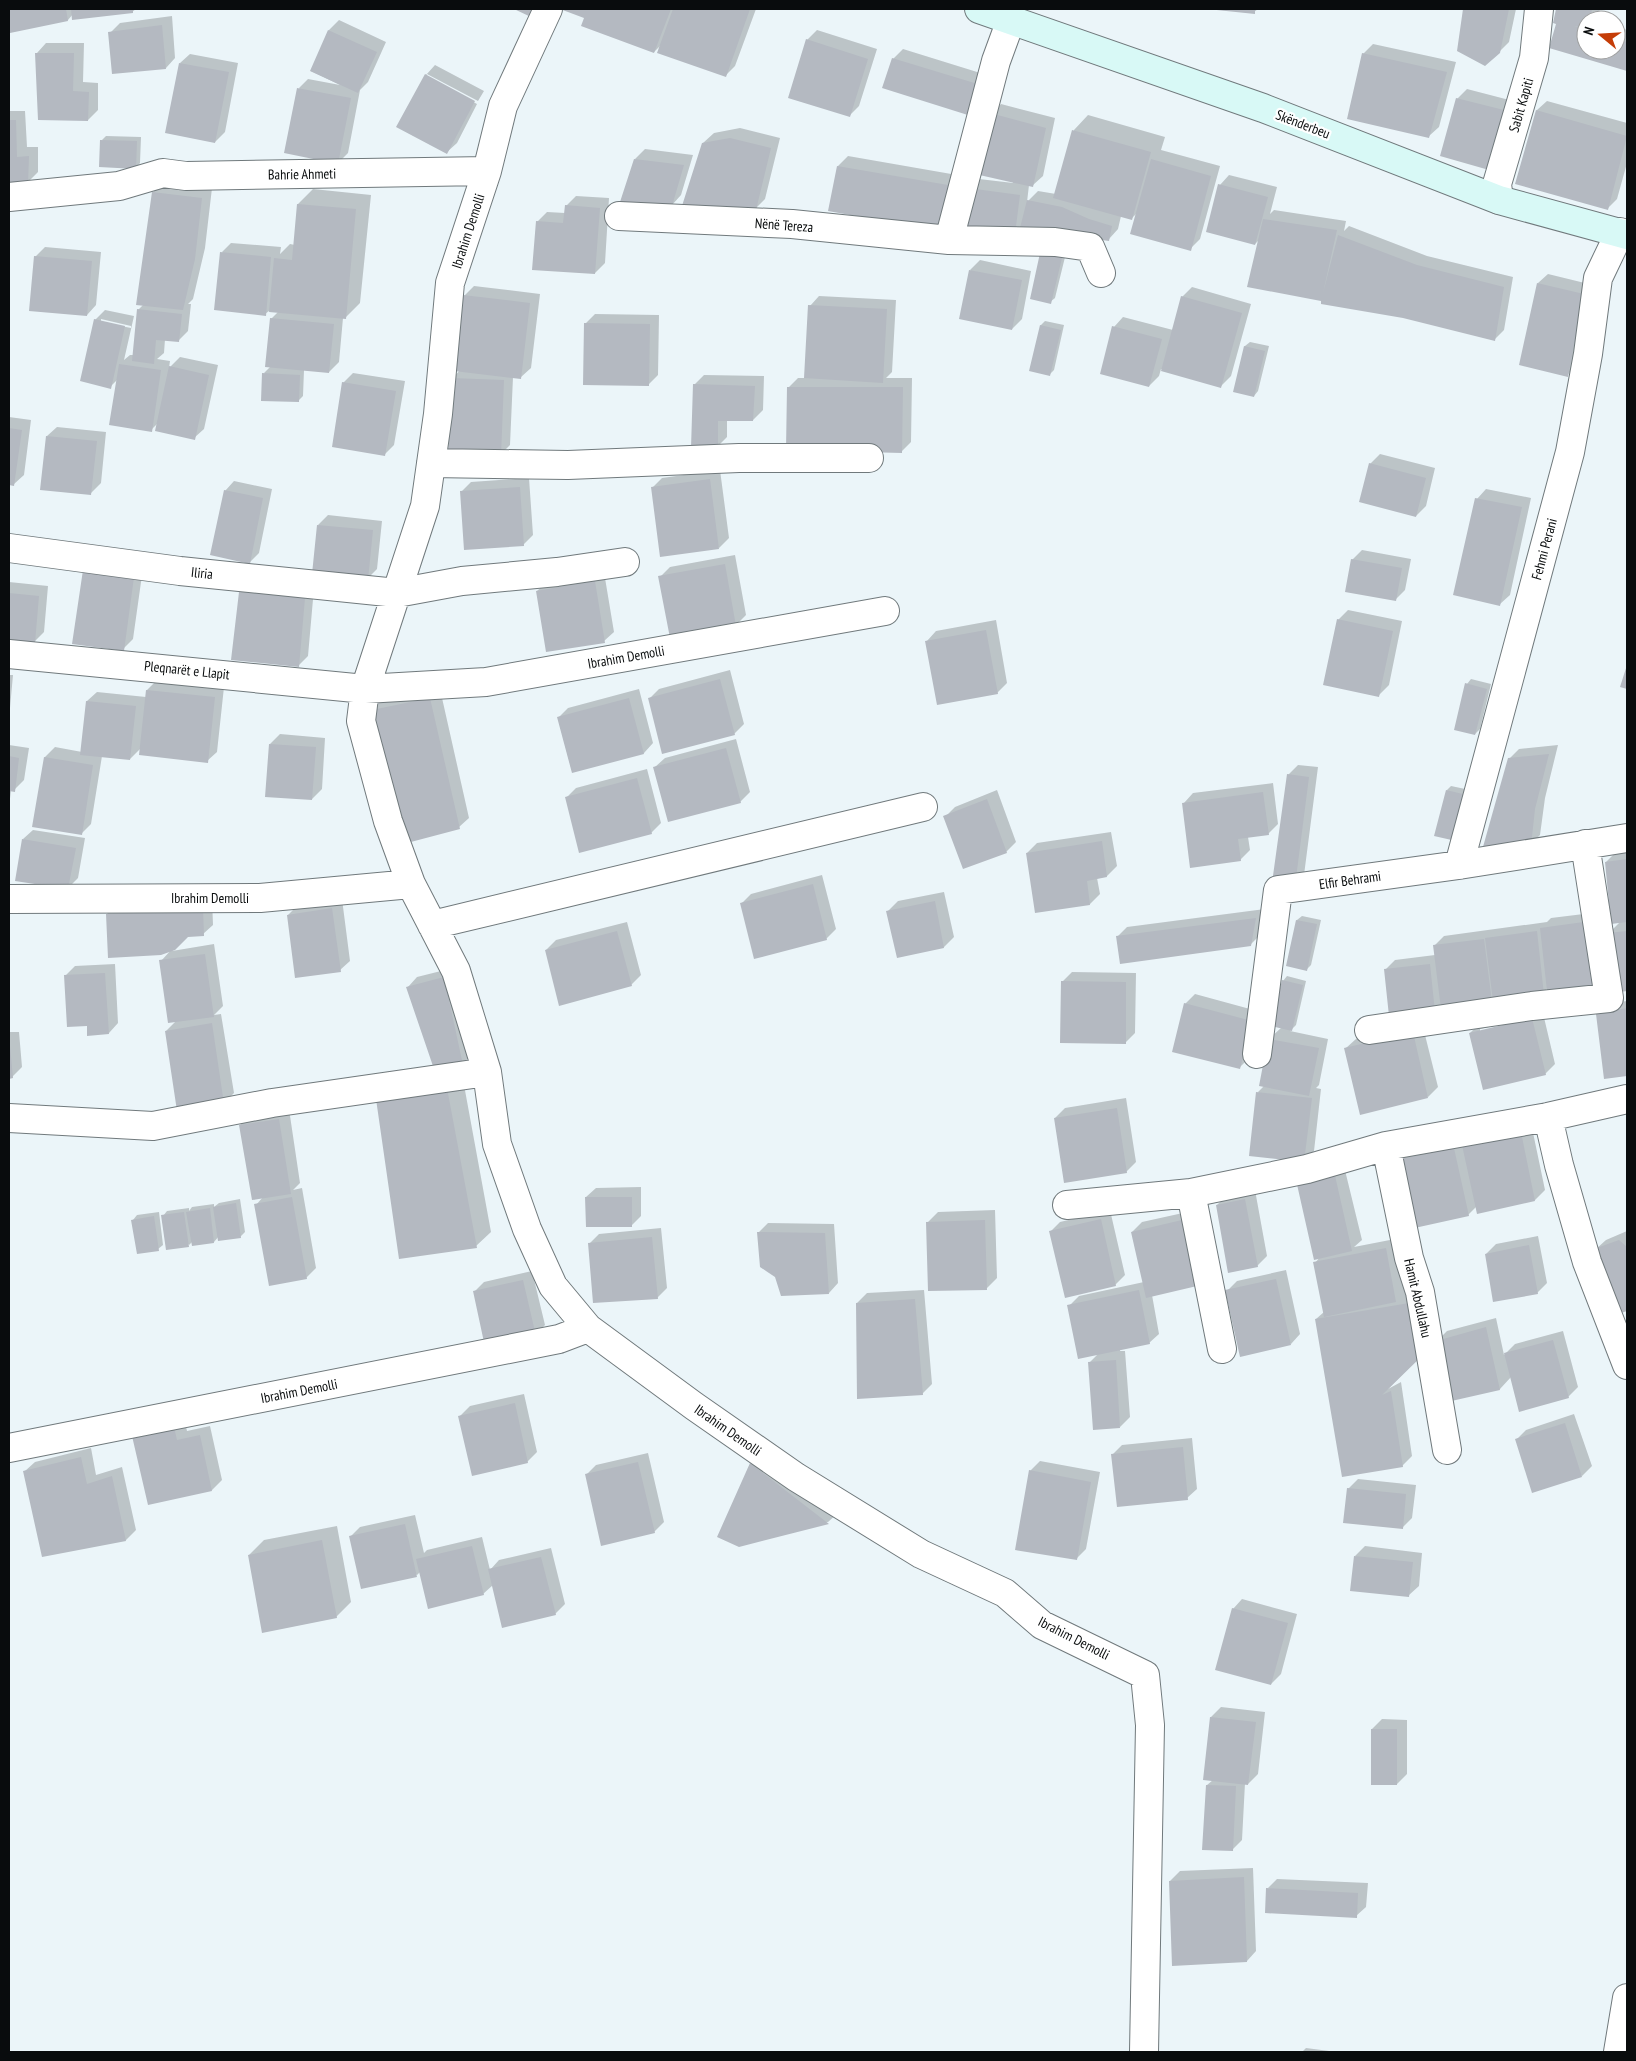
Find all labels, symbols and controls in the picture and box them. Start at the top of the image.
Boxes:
north arrow [1576,10,1626,60]
text: N [1579,25,1598,37]
street label: Sabit Kapiti [1505,76,1537,134]
street label: Skënderbeu [1273,105,1333,143]
street label: Bahrie Ahmeti [268,164,336,184]
street label: Ibrahim Demolli [447,191,489,271]
street label: Nënë Tereza [754,214,814,236]
street label: Fehmi Perani [1527,516,1561,582]
street label: Iliria [190,563,214,583]
street label: Ibrahim Demolli [586,641,666,673]
street label: Pleqnarët e Llapit [143,657,231,683]
street label: Elfir Behrami [1318,867,1382,893]
street label: Ibrahim Demolli [171,889,249,907]
street label: Hamit Abdullahu [1400,1257,1436,1339]
street label: Ibrahim Demolli [259,1375,339,1407]
street label: Ibrahim Demolli [691,1400,765,1460]
street label: Ibrahim Demolli [1035,1612,1113,1664]

